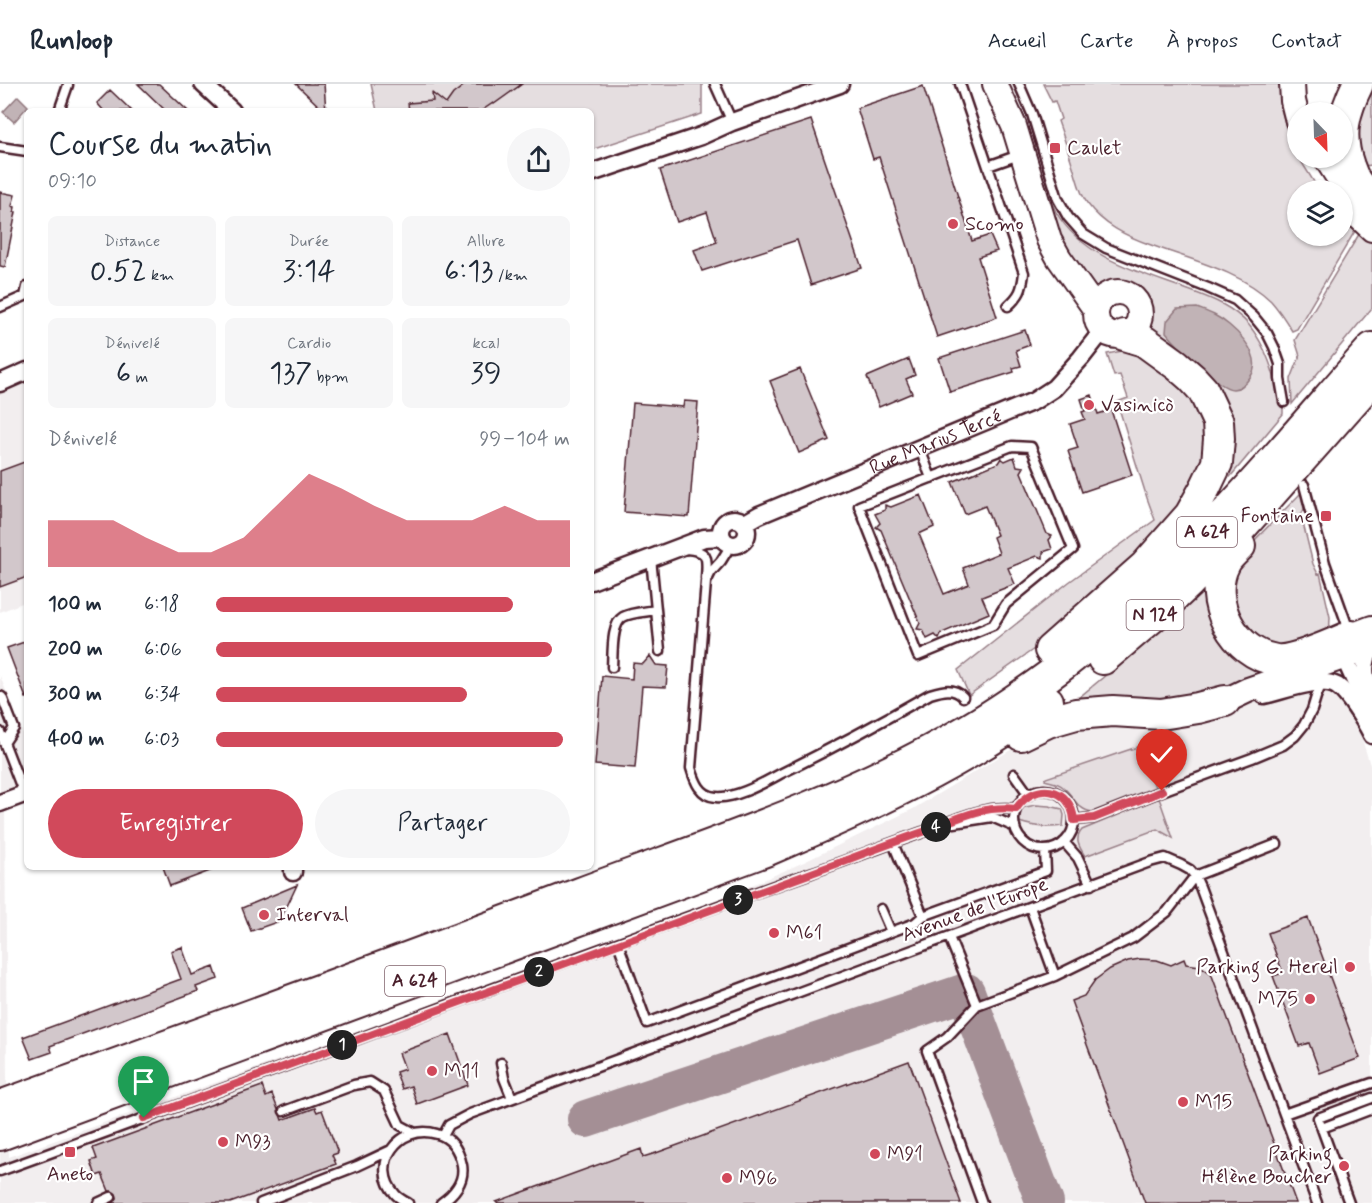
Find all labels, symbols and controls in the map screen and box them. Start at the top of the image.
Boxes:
text: Runloop [30,23,114,60]
text: Accueil [988,27,1047,55]
text: Carte [1080,27,1134,55]
text: À propos [1167,27,1238,55]
text: Contact [1271,27,1342,55]
north arrow [1287,102,1353,168]
map controls [1287,102,1353,246]
text: Course du matin [48,123,272,167]
button: share [507,128,570,191]
place label: Caulet [1067,135,1121,162]
marker: Caulet [1048,141,1062,155]
text: 09:10 [48,168,97,195]
button: layers [1287,180,1353,246]
place label: Scomo [965,211,1024,238]
marker: Scomo [946,217,960,231]
text: Distance [104,231,160,252]
text: Durée [289,231,329,252]
text: Allure [467,231,505,252]
text: 0.52 [90,252,147,291]
text: 3:14 [282,252,336,291]
text: 6:13 [444,252,493,291]
text: km [147,265,174,286]
text: /km [493,265,528,286]
text: Dénivelé [104,333,160,354]
text: Cardio [287,333,331,354]
text: kcal [473,333,499,354]
text: 6 [116,354,131,393]
text: 137 [269,354,312,393]
text: 39 [470,354,502,393]
text: m [131,367,148,388]
text: bpm [312,367,349,388]
place label: Vasinicò [1101,392,1174,419]
marker: Vasinicò [1082,398,1096,412]
street label: Rue Marius Tercé [865,403,1005,481]
text: Dénivelé [48,426,117,453]
text: 99–104 m [479,426,570,453]
place label: Fontaine [1240,503,1314,530]
marker: Fontaine [1319,509,1333,523]
road number: A 624 [1177,517,1237,547]
text: 100 m [48,591,102,618]
text: 6:18 [144,591,179,618]
road number: N 124 [1126,600,1184,630]
text: 200 m [48,636,103,663]
text: 6:06 [144,636,182,663]
text: 300 m [48,681,102,708]
text: 6:34 [144,681,181,708]
text: 400 m [48,726,104,753]
text: 6:03 [144,726,179,753]
pin [1136,729,1187,791]
icon: check [1145,738,1178,771]
button: Enregistrer [48,789,303,858]
button: Partager [315,789,570,858]
pin: 4 [921,812,951,842]
text: 4 [931,816,941,837]
street label: Avenue de l'Europe [898,871,1052,949]
pin: 3 [723,885,753,915]
text: 3 [734,889,742,910]
place label: Interval [276,902,349,929]
marker: Interval [257,908,271,922]
place label: M61 [786,920,822,947]
marker: M61 [767,926,781,940]
place label: Parking G. Hereil [1196,954,1338,983]
pin: 2 [524,957,554,987]
marker: Parking G. Hereil [1343,960,1357,974]
text: 2 [535,961,543,982]
road number: A 624 [385,966,445,996]
place label: M75 [1258,986,1298,1013]
marker: M75 [1303,992,1317,1006]
pin: 1 [327,1030,357,1060]
text: 1 [338,1034,346,1055]
pin [118,1056,169,1118]
place label: M11 [444,1058,479,1085]
marker: M11 [425,1064,439,1078]
icon: arrive [127,1065,160,1098]
place label: M15 [1195,1089,1232,1116]
marker: M15 [1176,1095,1190,1109]
place label: M93 [235,1129,271,1156]
marker: M93 [216,1135,230,1149]
place label: M91 [887,1141,923,1168]
place label: Parking Hélène Boucher [1202,1141,1332,1191]
marker: Aneto [63,1145,77,1159]
marker: M91 [868,1147,882,1161]
marker: Parking Hélène Boucher [1337,1159,1351,1173]
place label: Aneto [47,1161,93,1188]
place label: M96 [739,1165,777,1192]
marker: M96 [720,1171,734,1185]

